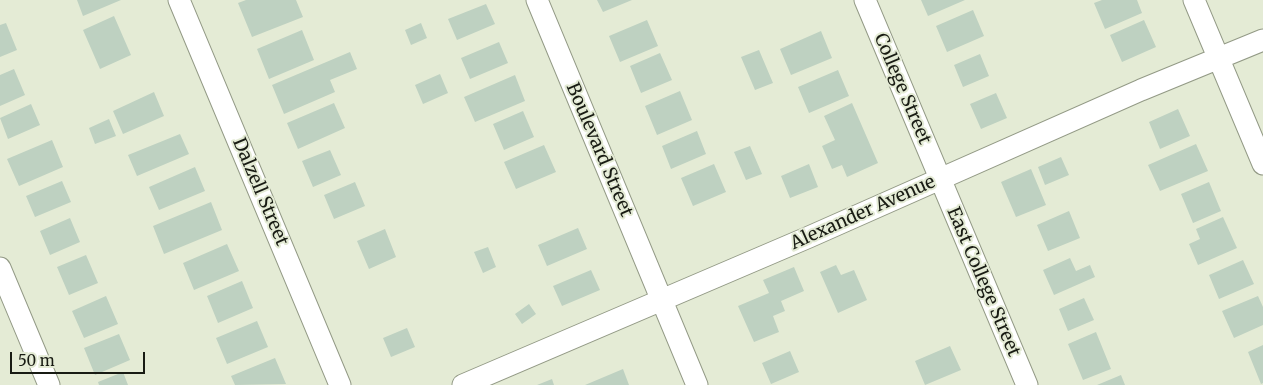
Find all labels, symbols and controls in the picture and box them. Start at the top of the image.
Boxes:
street label: College Street [869,30,935,148]
street label: Boulevard Street [561,80,637,220]
street label: Dalzell Street [228,135,292,249]
street label: Alexander Avenue [787,171,939,255]
street label: East College Street [942,204,1024,360]
scale bar [12,342,148,374]
text: 50 m [18,351,55,370]

